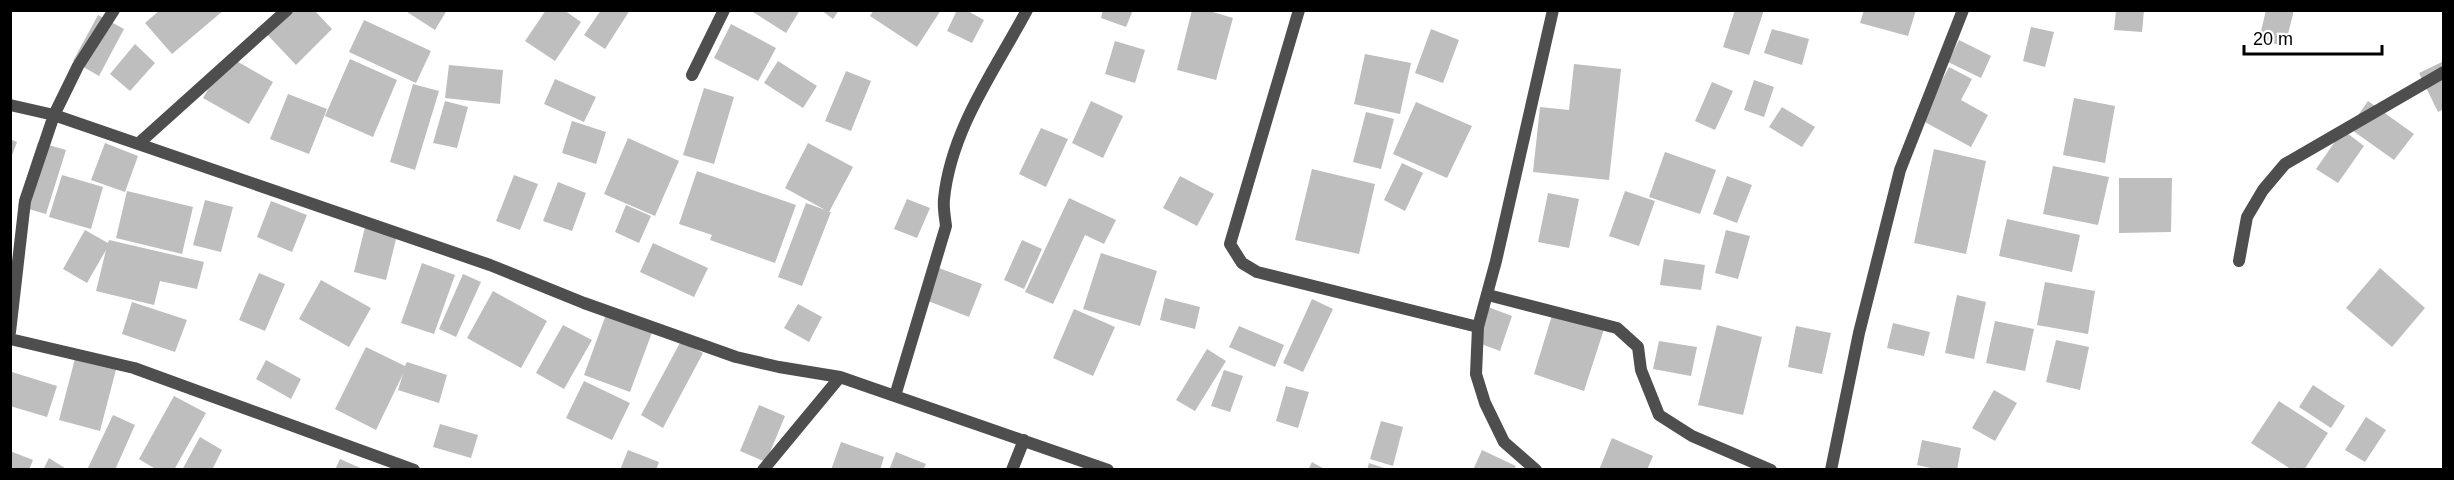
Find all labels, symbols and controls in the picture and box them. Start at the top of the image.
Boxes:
scale bar [2244,18,2382,56]
text: 20 m [2253,29,2293,49]

